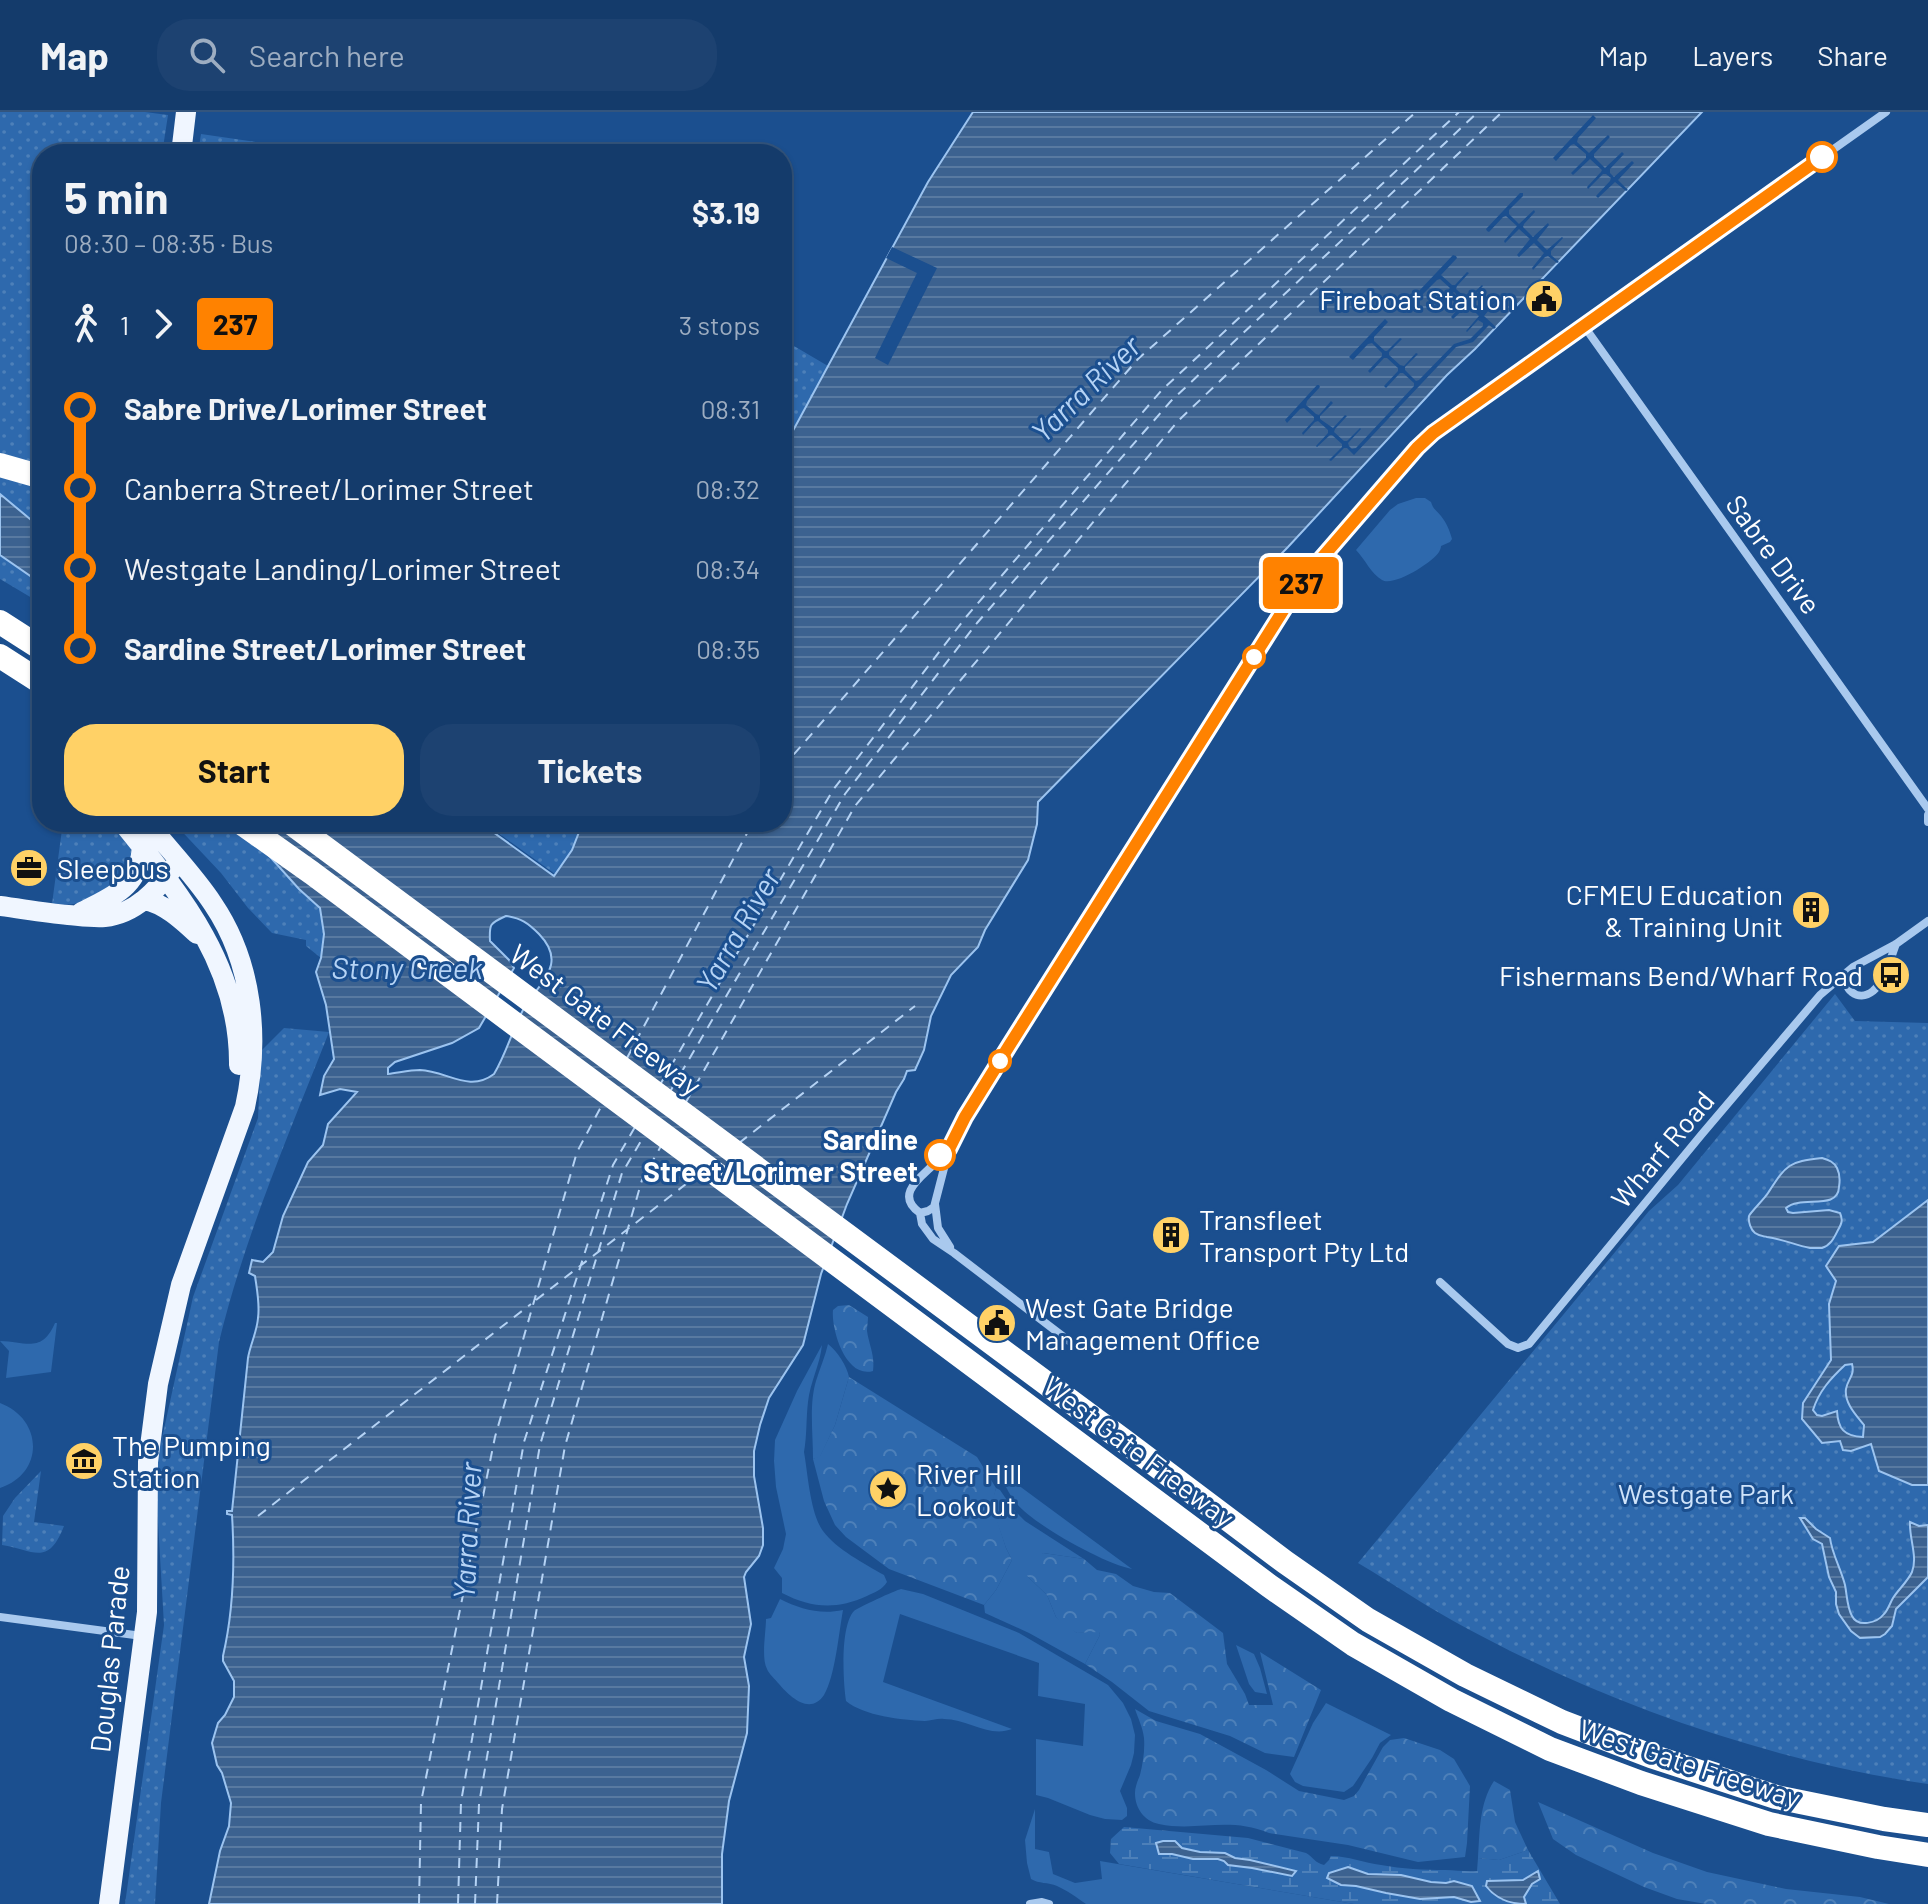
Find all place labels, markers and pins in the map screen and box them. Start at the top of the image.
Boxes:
unlabelled marker [1807,142,1837,172]
public building icon: Fireboat Station [1523,278,1565,320]
place label: Fireboat Station [1319,282,1516,316]
unlabelled marker [1243,646,1265,668]
office icon: Sleepbus [8,847,50,889]
place label: Sleepbus [57,851,169,885]
place label: CFMEU Education & Training Unit [1566,877,1783,943]
building icon: CFMEU Education & Training Unit [1790,889,1832,931]
bus stop icon: Fishermans Bend/Wharf Road [1870,954,1912,996]
place label: Fishermans Bend/Wharf Road [1499,958,1863,992]
unlabelled marker [989,1050,1011,1072]
place label: Sardine Street/Lorimer Street [643,1122,918,1188]
marker: Sardine Street/Lorimer Street [925,1140,955,1170]
place label: Transfleet Transport Pty Ltd [1199,1202,1409,1268]
building icon: Transfleet Transport Pty Ltd [1150,1214,1192,1256]
place label: West Gate Bridge Management Office [1025,1290,1261,1356]
public building icon: West Gate Bridge Management Office [976,1302,1018,1344]
place label: The Pumping Station [112,1428,271,1494]
museum icon: The Pumping Station [63,1440,105,1482]
place label: River Hill Lookout [916,1456,1022,1522]
place icon: River Hill Lookout [867,1468,909,1510]

